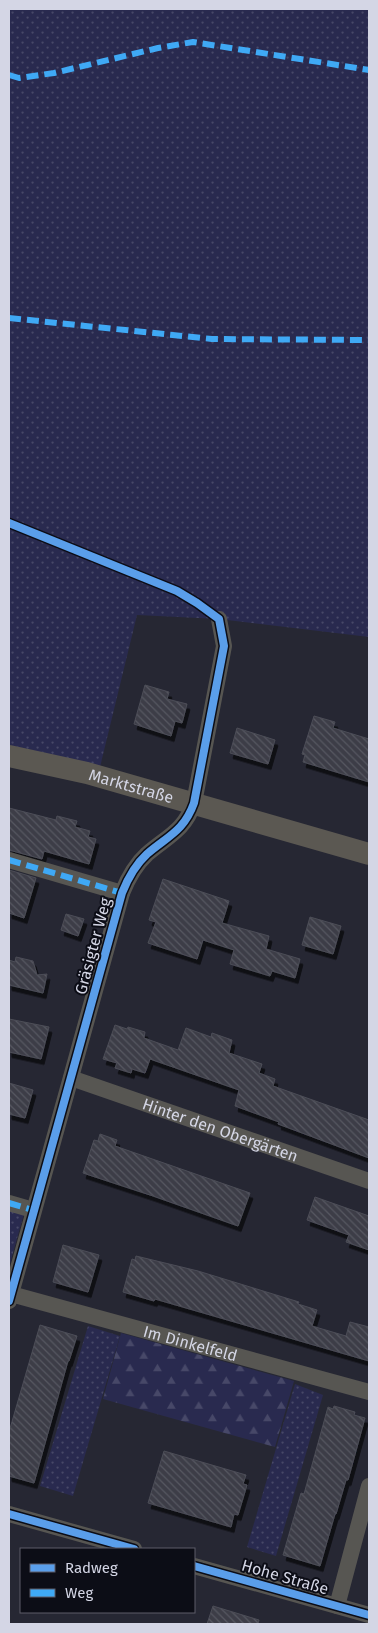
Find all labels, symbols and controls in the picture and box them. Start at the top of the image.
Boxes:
street label: Marktstraße [87,765,176,807]
street label: Gräsigter Weg [71,895,115,996]
street label: Hinter den Obergärten [140,1094,301,1165]
street label: Im Dinkelfeld [141,1321,239,1365]
legend [20,1548,195,1613]
street label: Hohe Straße [239,1556,331,1598]
text: Radweg [65,1559,118,1577]
text: Weg [65,1584,93,1602]

